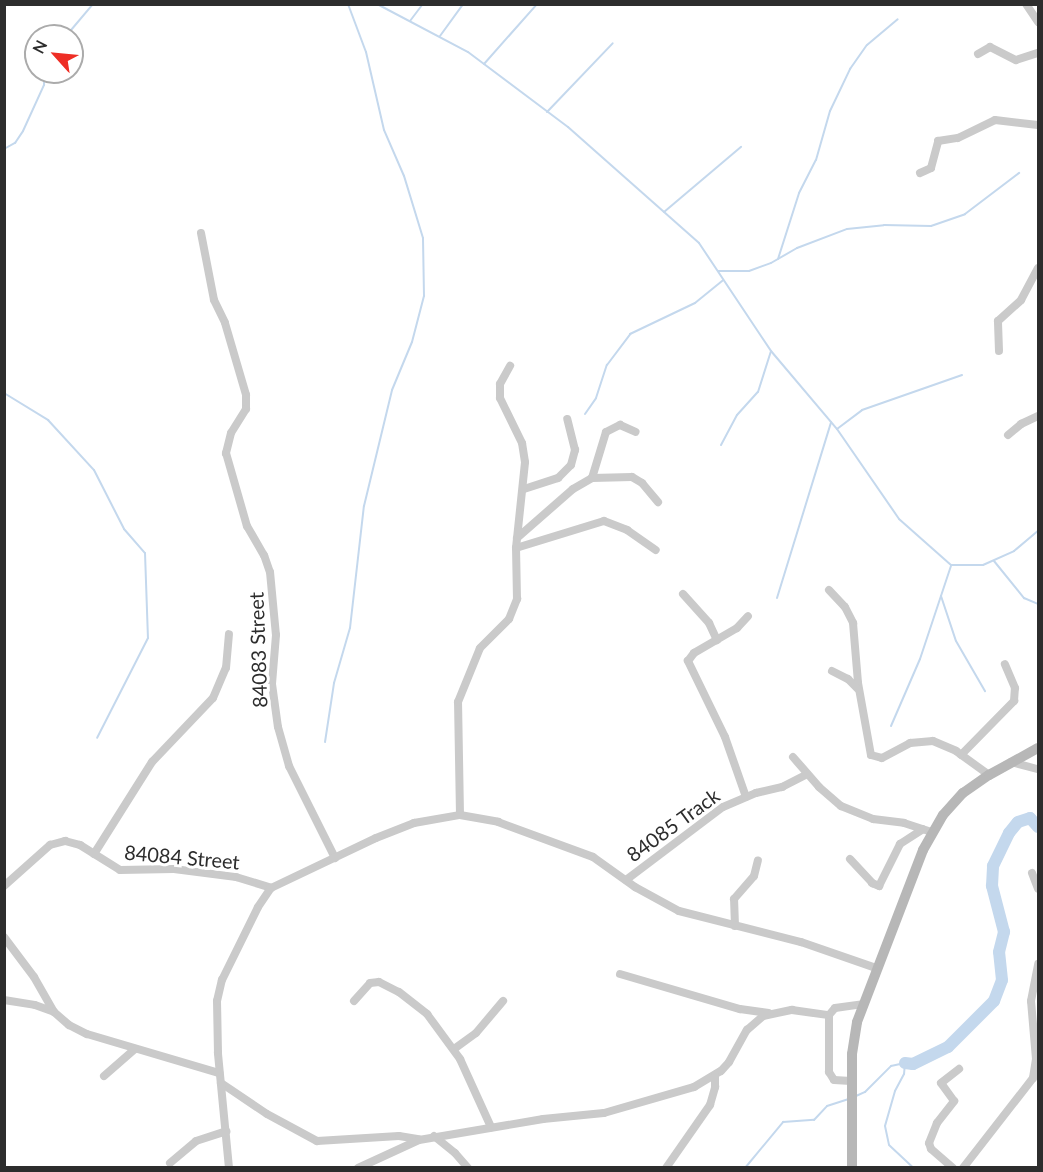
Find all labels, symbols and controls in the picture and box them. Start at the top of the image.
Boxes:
north arrow [24,24,84,84]
text: N [28,37,51,56]
street label: 84083 Street [244,592,272,708]
street label: 84085 Track [622,783,724,867]
street label: 84084 Street [123,840,241,874]

